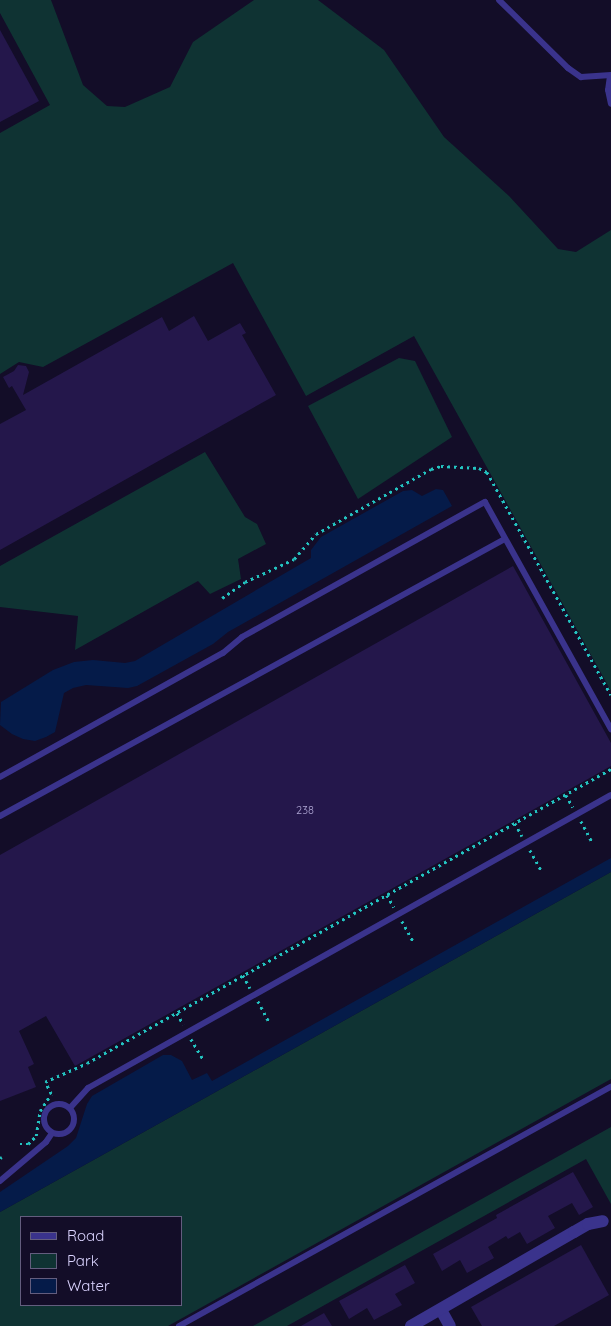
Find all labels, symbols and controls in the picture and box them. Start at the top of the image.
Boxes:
house number: 238 [296,803,314,817]
legend [20,1216,182,1306]
text: Road [67,1226,104,1245]
text: Park [67,1251,99,1270]
text: Water [67,1276,110,1295]

